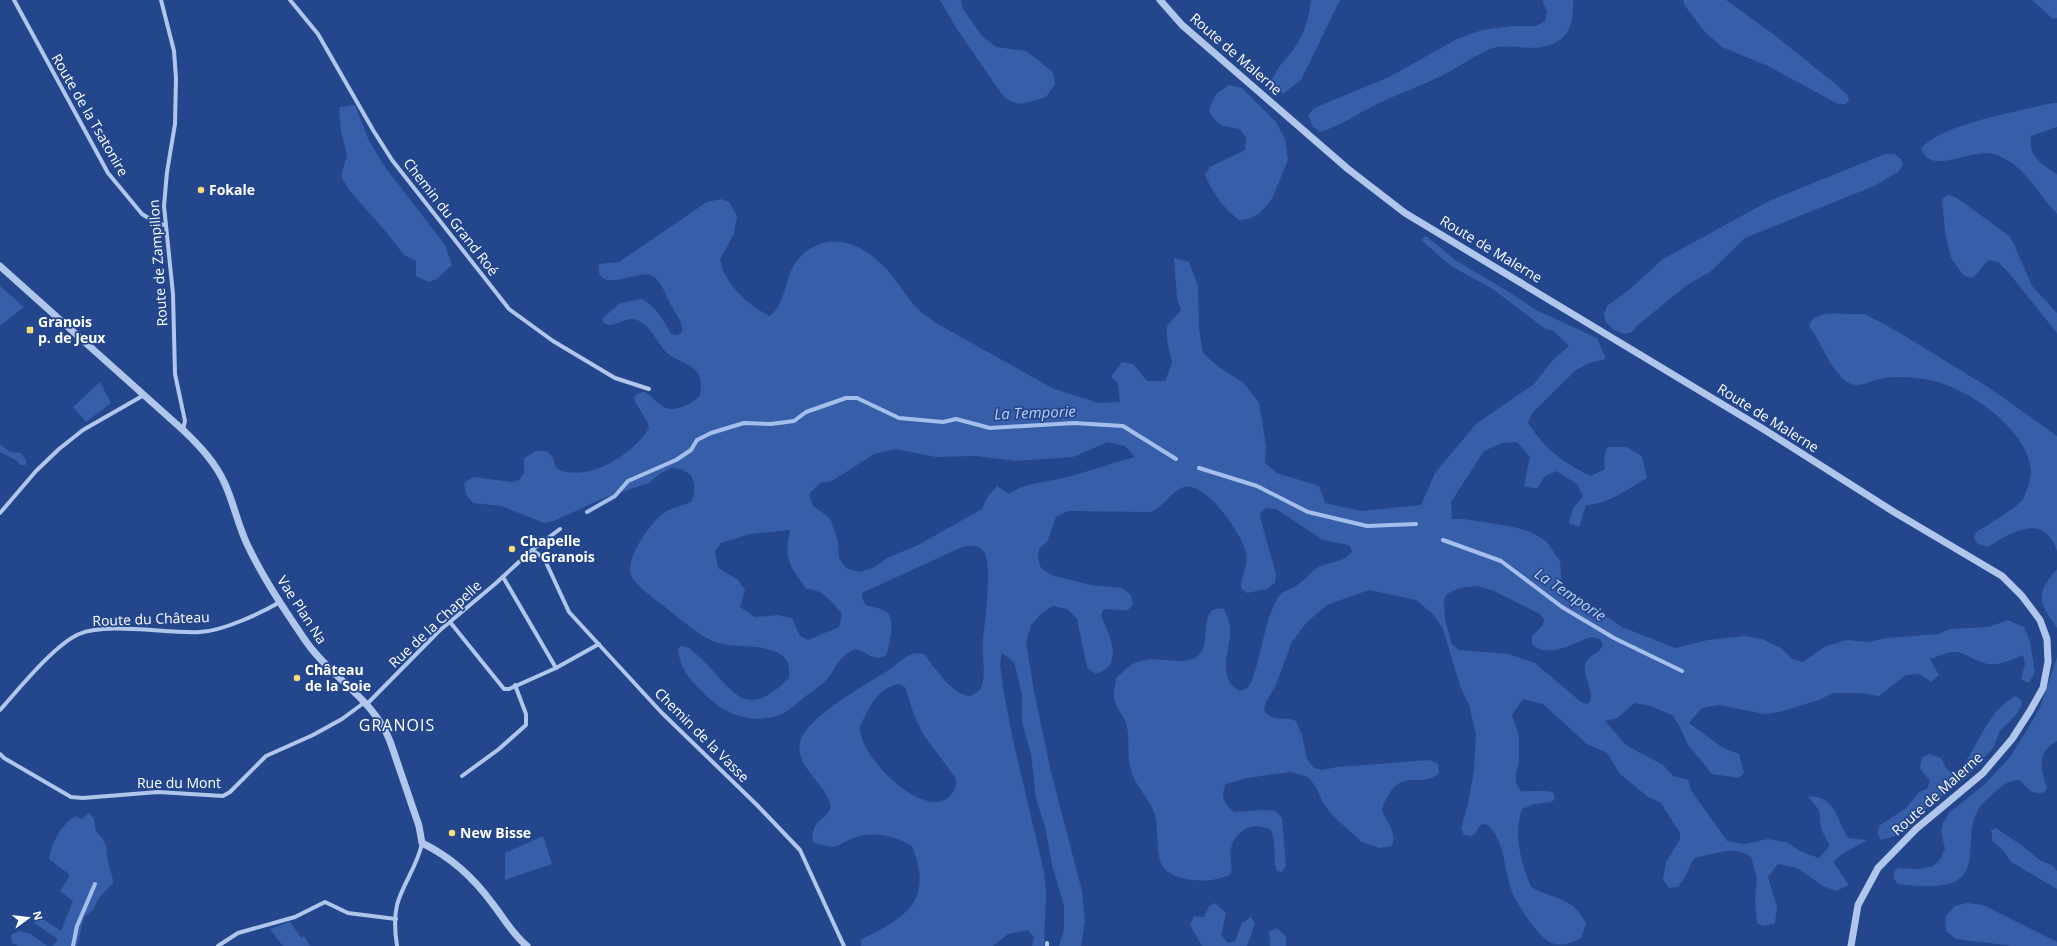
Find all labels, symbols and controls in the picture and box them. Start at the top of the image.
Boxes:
street label: Route de Malerne [1186,8,1286,99]
street label: Route de la Tsatonire [48,50,133,180]
street label: Chemin du Grand Roé [400,154,503,279]
place label: Fokale [209,180,255,199]
marker: Fokale [196,185,206,195]
street label: Route de Zampillon [144,199,171,327]
street label: Route de Malerne [1437,211,1546,287]
place label: Granois p. de Jeux [38,312,106,347]
marker: Granois p. de Jeux [25,325,35,335]
street label: Route de Malerne [1714,379,1823,456]
water label: La Temporie [994,401,1077,423]
place label: Chapelle de Granois [520,531,595,566]
marker: Chapelle de Granois [507,544,517,554]
water label: La Temporie [1531,563,1611,626]
street label: Vae Plan Na [273,572,332,648]
street label: Rue de la Chapelle [384,576,485,672]
street label: Route du Château [92,607,210,630]
place label: Château de la Soie [305,660,371,695]
marker: Château de la Soie [292,673,302,683]
street label: Chemin de la Vasse [651,683,754,786]
district label: GRANOIS [359,714,435,736]
street label: Route de Malerne [1887,748,1986,840]
street label: Rue du Mont [137,773,221,792]
place label: New Bisse [460,823,531,842]
marker: New Bisse [447,828,457,838]
north arrow [8,898,48,938]
text: N [30,909,47,922]

